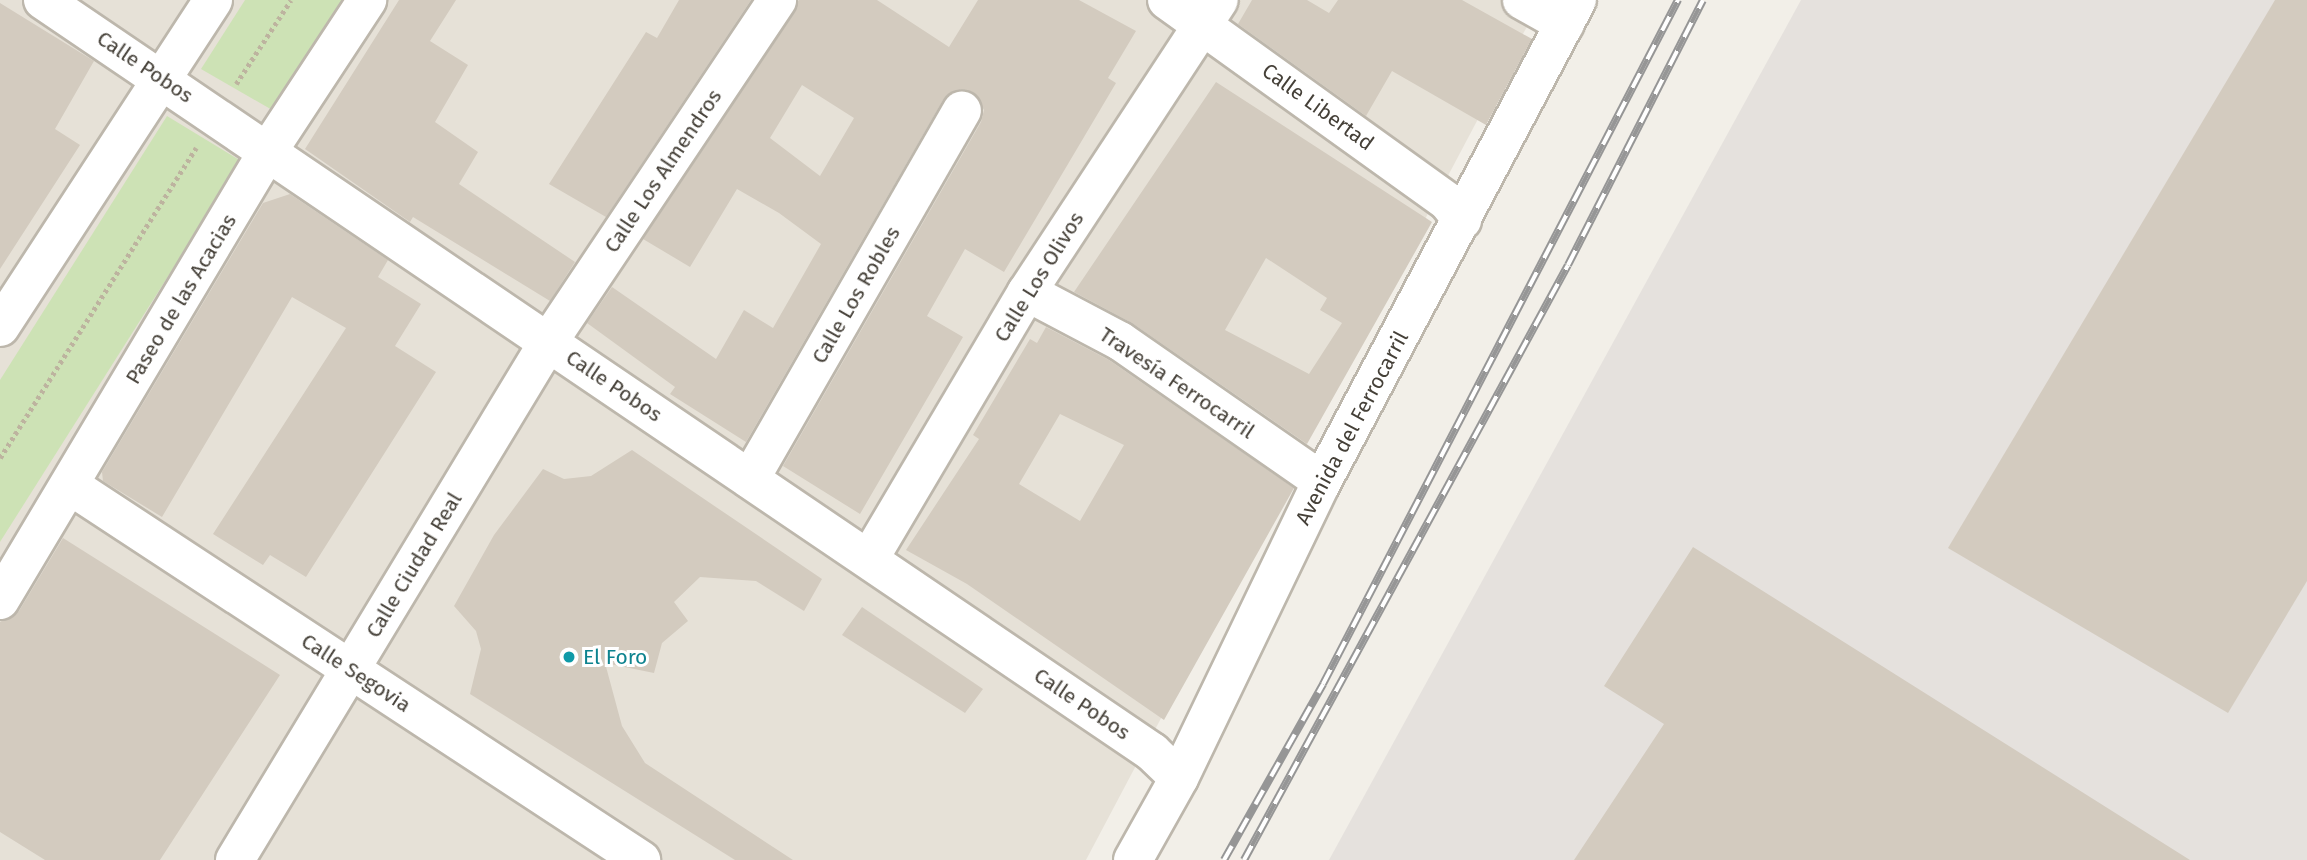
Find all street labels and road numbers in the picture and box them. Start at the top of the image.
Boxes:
street label: Calle Pobos [92,26,198,108]
street label: Calle Libertad [1257,58,1379,156]
street label: Calle Los Almendros [599,85,727,257]
street label: Calle Los Olivos [989,207,1089,347]
street label: Paseo de las Acacias [120,209,242,389]
street label: Calle Los Robles [807,222,905,368]
street label: Travesía Ferrocarril [1095,322,1259,444]
street label: Avenida del Ferrocarril [1290,327,1414,529]
street label: Calle Pobos [561,345,667,427]
street label: Calle Ciudad Real [361,488,467,642]
street label: Calle Segovia [297,628,415,718]
street label: Calle Pobos [1029,663,1135,745]

